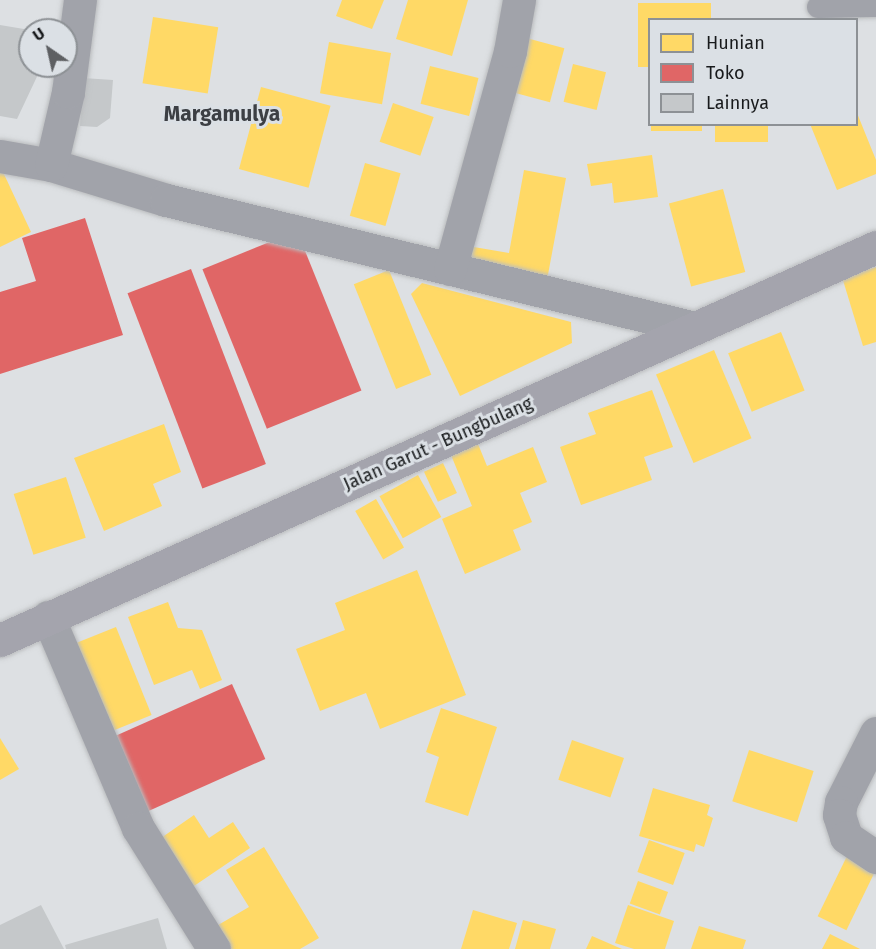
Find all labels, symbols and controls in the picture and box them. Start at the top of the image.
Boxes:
north arrow [18,18,78,78]
legend [648,18,858,126]
text: U [29,24,48,45]
text: Hunian [706,32,765,54]
text: Toko [706,62,744,84]
text: Lainnya [706,92,769,114]
district label: Margamulya [164,101,280,127]
street label: Jalan Garut - Bungbulang [340,393,536,495]

